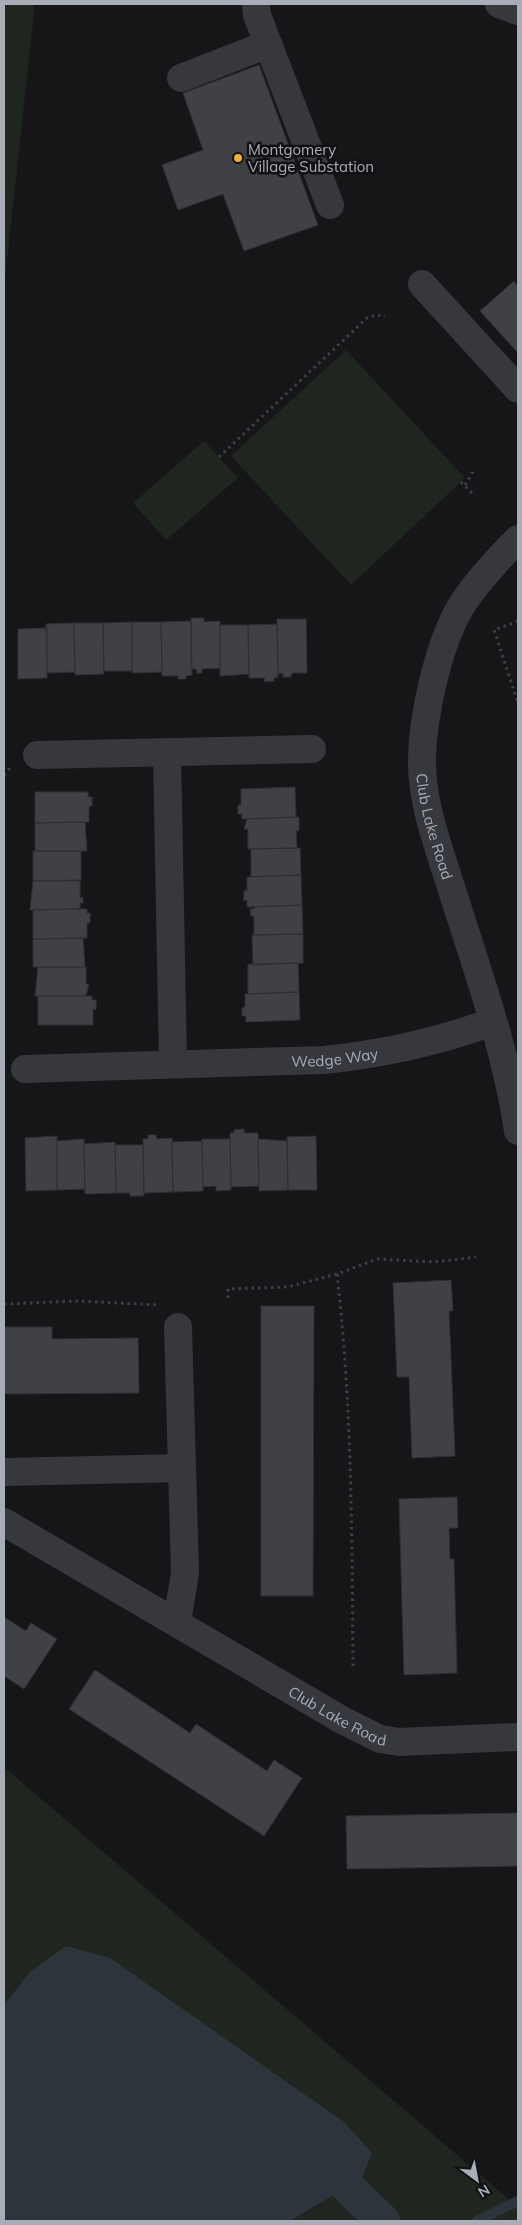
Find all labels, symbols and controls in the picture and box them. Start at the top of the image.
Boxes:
place label: Montgomery Village Substation [248,140,374,176]
marker: Montgomery Village Substation [232,152,244,164]
street label: Club Lake Road [413,772,457,882]
street label: Wedge Way [291,1043,379,1070]
street label: Club Lake Road [285,1681,388,1749]
north arrow [452,2155,502,2205]
text: N [475,2181,493,2201]

